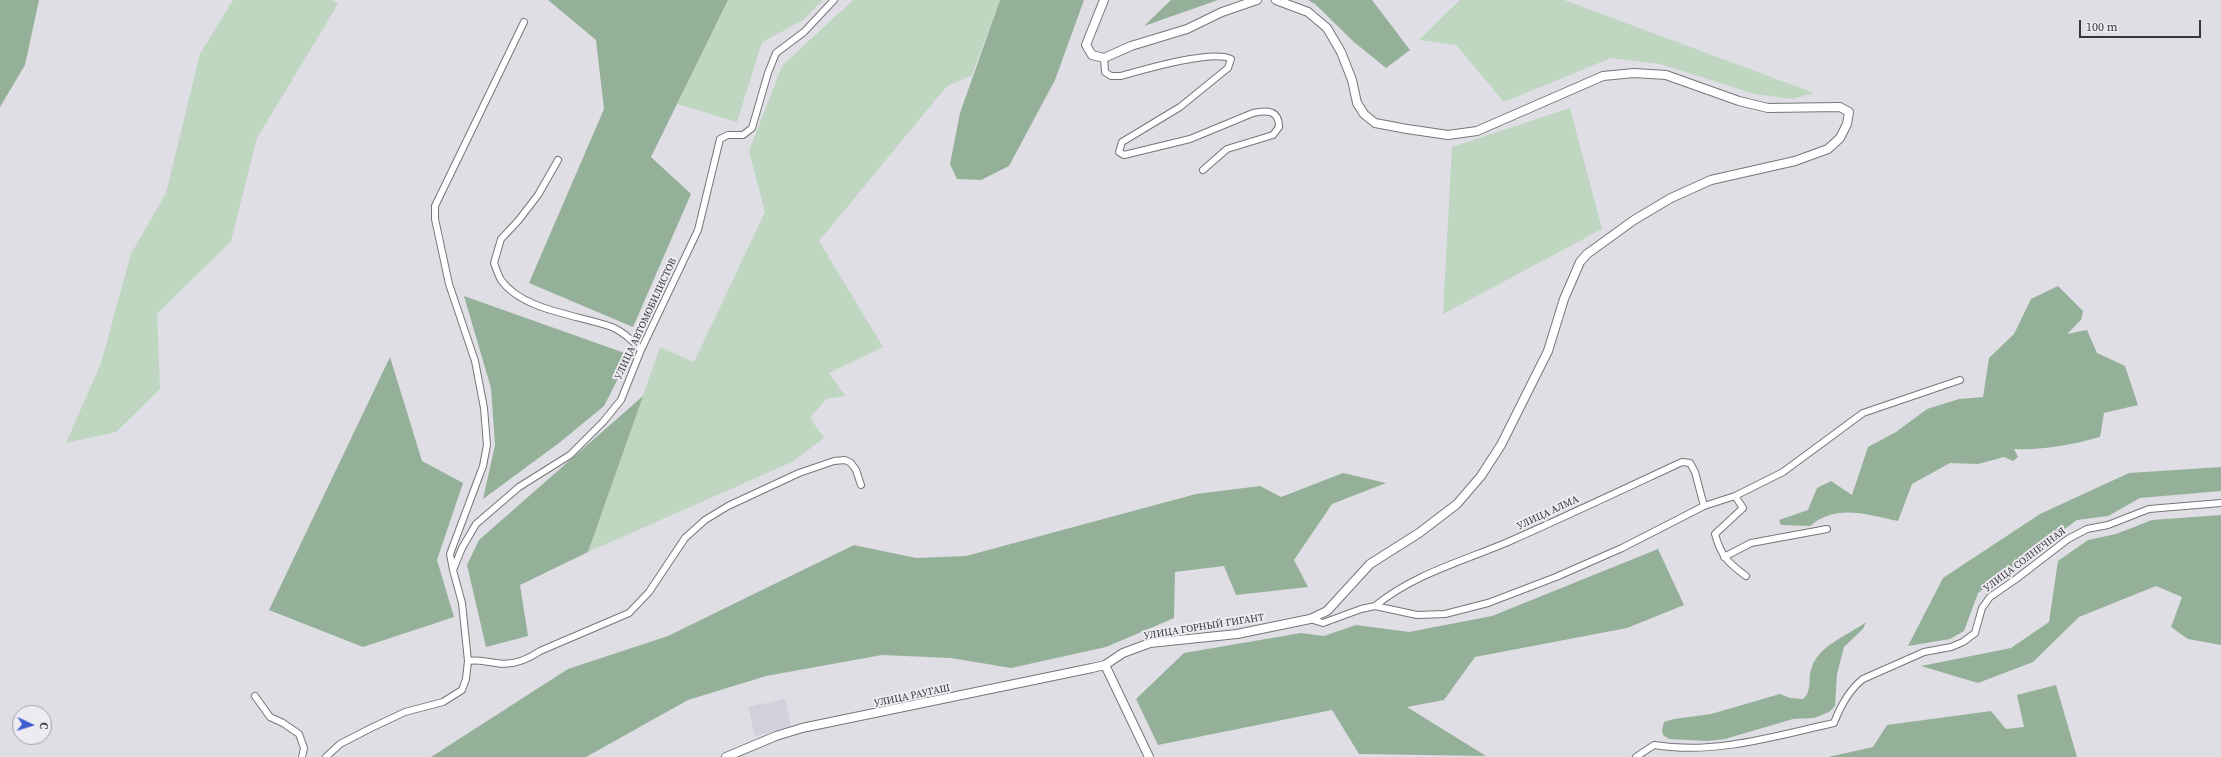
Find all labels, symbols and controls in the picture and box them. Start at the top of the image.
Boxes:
scale bar [2081,12,2203,38]
text: 100 m [2086,19,2118,35]
street label: УЛИЦА АВТОМОБИЛИСТОВ [613,256,679,382]
street label: УЛИЦА АЛМА [1515,493,1581,533]
street label: УЛИЦА СОЛНЕЧНАЯ [1982,525,2068,595]
street label: УЛИЦА ГОРНЫЙ ГИГАНТ [1143,612,1265,642]
street label: УЛИЦА РАУГАШ [873,682,951,710]
north arrow [12,705,52,745]
text: С [36,722,51,730]

